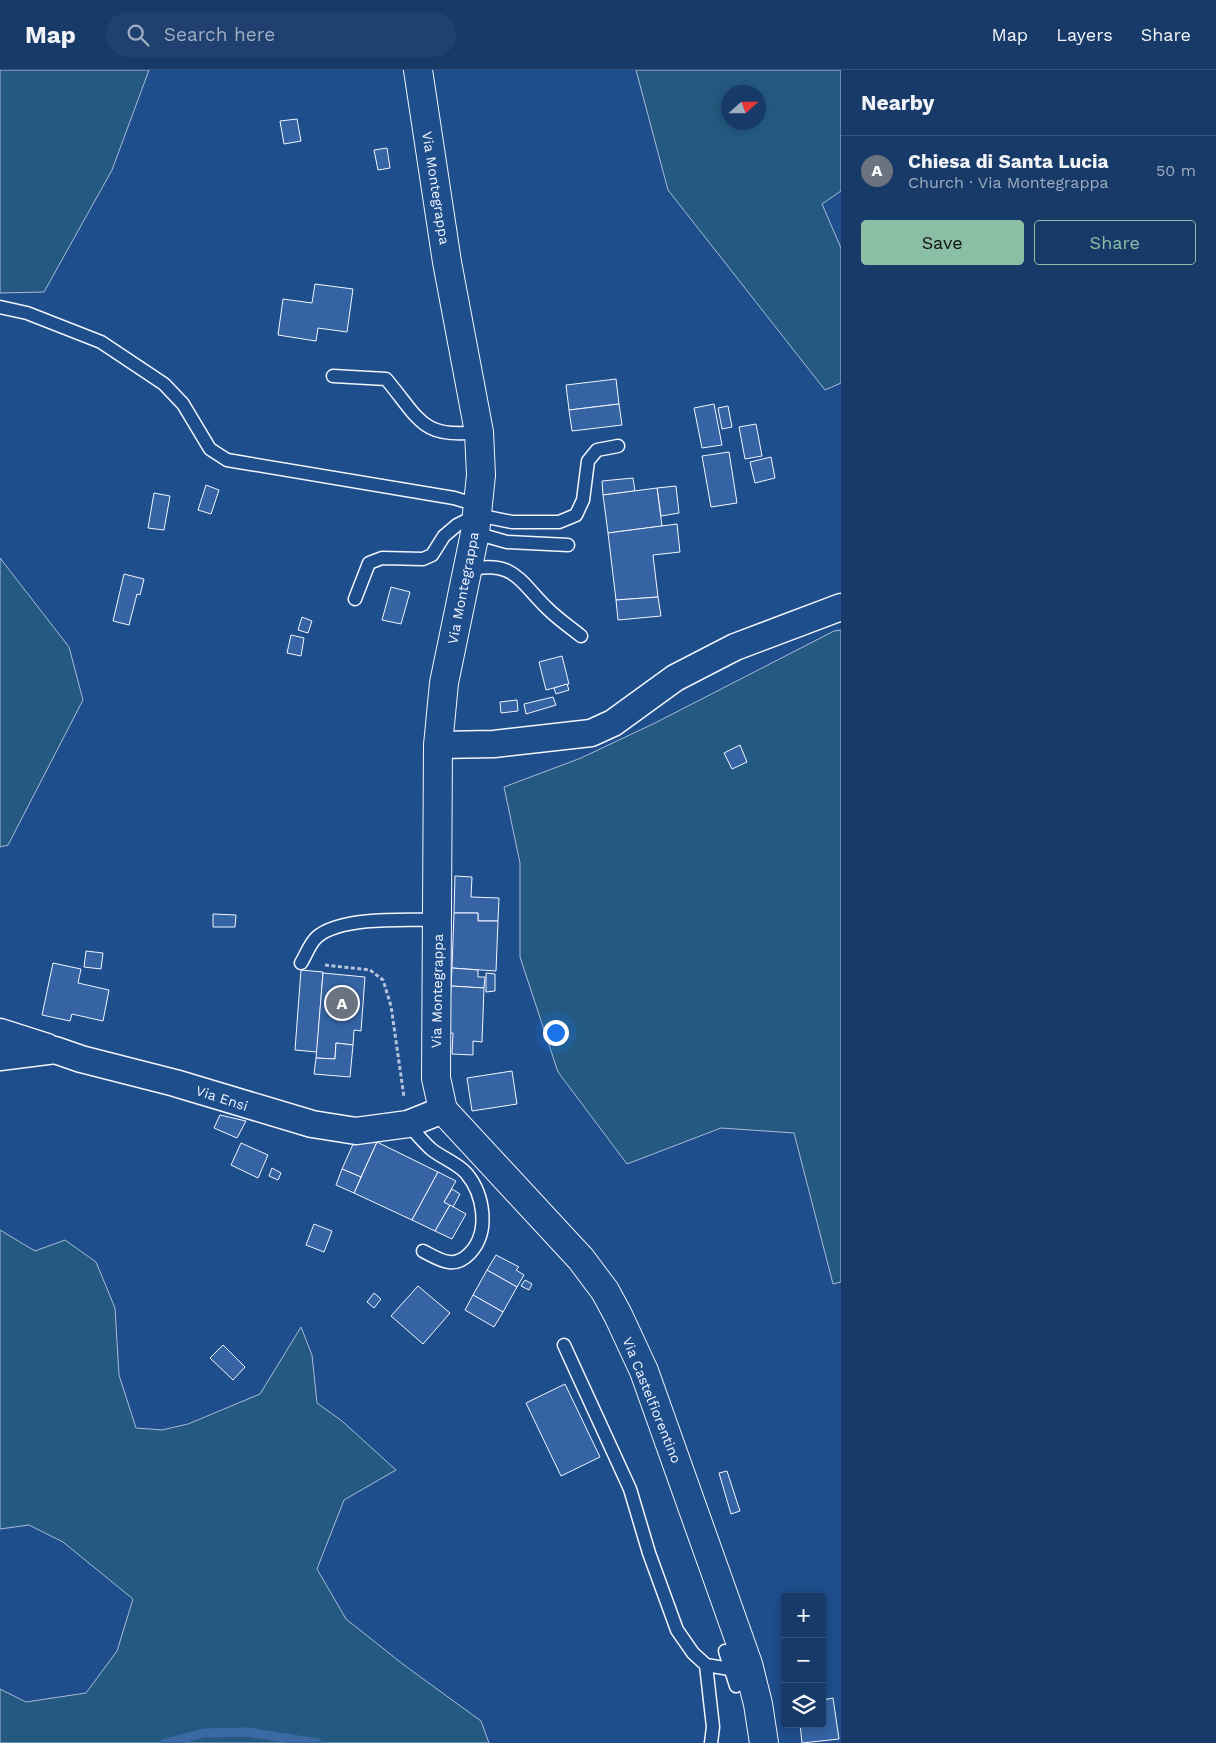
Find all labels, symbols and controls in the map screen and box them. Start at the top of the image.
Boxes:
search box [106,12,456,57]
text: Map [25,21,76,49]
icon: search [124,21,152,49]
text: Search here [164,23,275,46]
text: Map [991,24,1028,45]
text: Layers [1056,24,1113,45]
text: Share [1141,24,1191,45]
north arrow [721,85,766,130]
text: Nearby [861,90,934,115]
street label: Via Montegrappa [419,130,453,246]
text: Chiesa di Santa Lucia [908,150,1109,173]
text: A [872,161,882,180]
text: 50 m [1156,161,1196,180]
text: Church · Via Montegrappa [908,173,1109,192]
button: Save [861,220,1024,265]
button: Share [1034,220,1196,265]
street label: Via Montegrappa [444,530,482,646]
street label: Via Montegrappa [428,934,446,1048]
pin: A [326,984,358,1022]
your location [543,1020,569,1046]
street label: Via Ensi [194,1082,250,1114]
street label: Via Castelfiorentino [619,1335,685,1465]
map controls [781,1593,826,1728]
button: + [781,1593,826,1638]
button: − [781,1638,826,1683]
button: layers [781,1683,826,1728]

